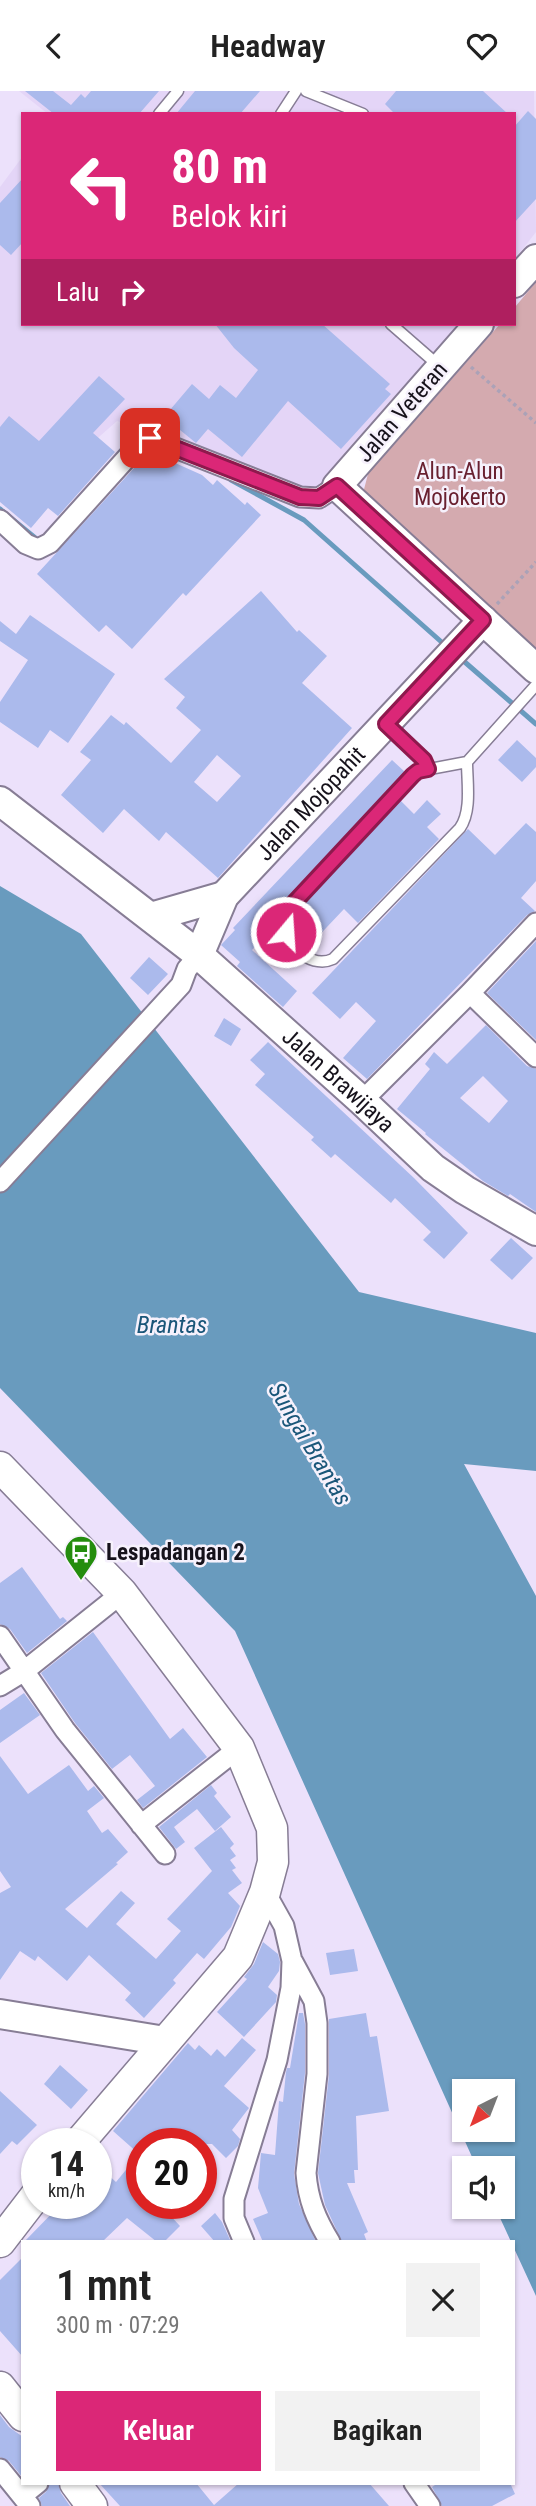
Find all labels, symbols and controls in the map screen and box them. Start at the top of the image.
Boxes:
icon: back [35,27,73,65]
text: Headway [210,27,326,65]
icon: heart [463,27,501,65]
text: 80 m [171,138,268,195]
icon: left [56,140,147,231]
text: Belok kiri [171,197,288,235]
icon: right [113,273,151,311]
text: Lalu [56,277,99,307]
street label: Jalan Veteran [351,356,453,468]
pin [120,408,180,468]
icon: arrive [131,419,169,457]
park label: Alun-Alun Mojokerto [414,458,506,511]
street label: Jalan Mojopahit [251,741,371,866]
position arrow [249,895,323,969]
street label: Jalan Brawijaya [277,1023,400,1138]
water label: Brantas [137,1311,207,1339]
water label: Sungai Brantas [262,1377,358,1511]
bus stop icon: Lespadangan 2 [62,1533,100,1582]
place label: Lespadangan 2 [106,1539,245,1566]
north arrow [452,2079,514,2142]
map controls [452,2079,515,2219]
speed limit sign: 20 [126,2128,217,2219]
text: 14 [49,2144,84,2185]
button: sound [452,2156,515,2219]
text: km/h [48,2180,85,2201]
text: 1 mnt [56,2261,151,2310]
button: close [406,2263,480,2337]
text: 300 m · 07:29 [56,2312,180,2339]
button: Keluar [56,2391,261,2471]
button: Bagikan [275,2391,480,2471]

